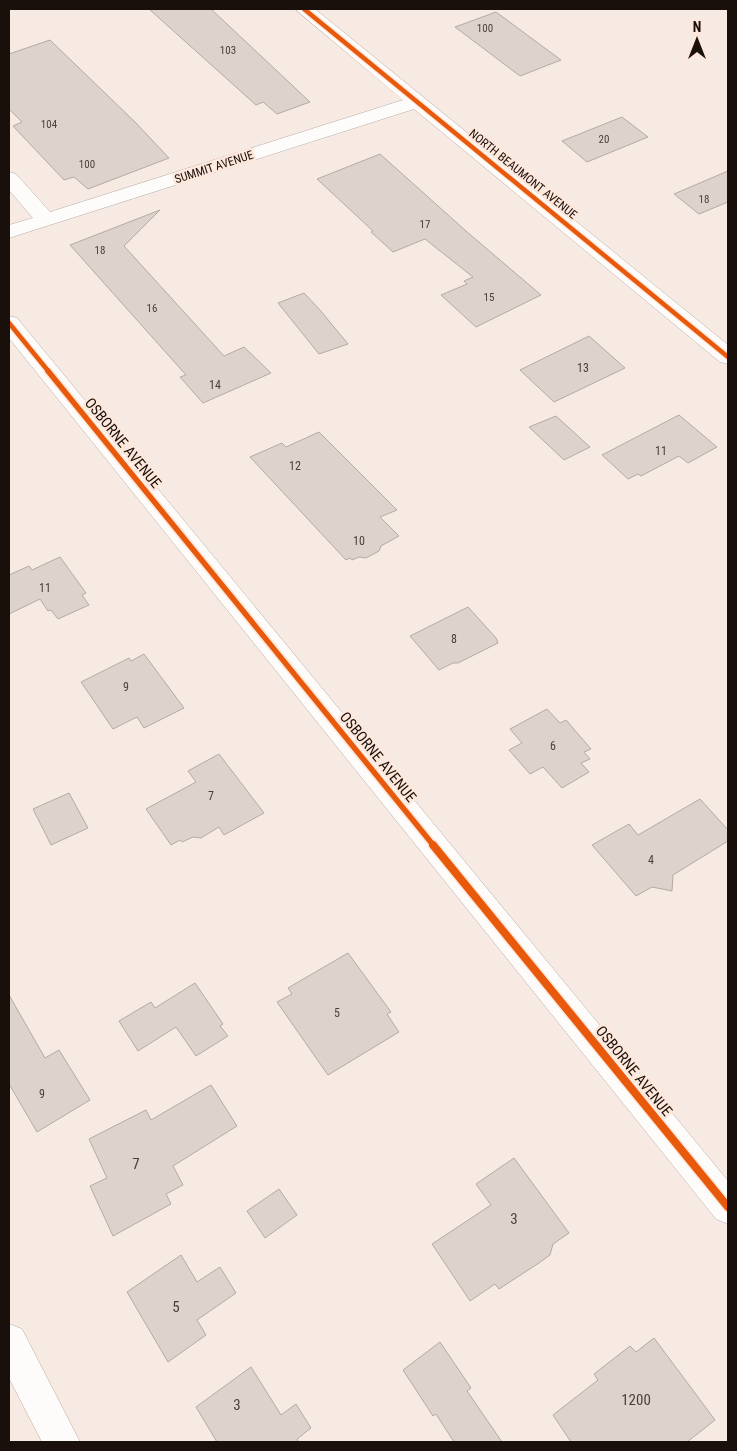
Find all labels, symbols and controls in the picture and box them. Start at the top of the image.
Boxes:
north arrow [672,15,722,65]
text: N [693,19,701,35]
house number: 100 [477,22,493,35]
house number: 103 [220,44,236,57]
house number: 104 [41,118,58,131]
street label: NORTH BEAUMONT AVENUE [466,126,580,222]
house number: 20 [599,133,609,146]
street label: SUMMIT AVENUE [173,148,255,186]
house number: 100 [79,158,95,171]
house number: 18 [699,193,709,206]
house number: 17 [420,218,430,231]
house number: 18 [95,244,105,257]
house number: 15 [484,291,494,304]
house number: 16 [147,302,157,315]
house number: 13 [577,361,589,375]
house number: 14 [209,378,221,392]
street label: OSBORNE AVENUE [81,394,165,492]
house number: 11 [655,444,667,458]
house number: 12 [289,459,301,473]
house number: 10 [353,534,365,548]
house number: 11 [39,581,51,595]
house number: 8 [451,632,457,646]
house number: 9 [123,680,129,694]
street label: OSBORNE AVENUE [336,708,420,806]
house number: 6 [550,739,556,753]
house number: 7 [208,789,214,803]
house number: 4 [648,853,654,867]
house number: 5 [334,1006,340,1020]
street label: OSBORNE AVENUE [592,1022,676,1120]
house number: 9 [39,1087,45,1101]
house number: 7 [132,1155,140,1173]
house number: 3 [510,1210,518,1228]
house number: 5 [172,1298,180,1316]
house number: 1200 [621,1391,651,1409]
house number: 3 [233,1396,241,1414]

